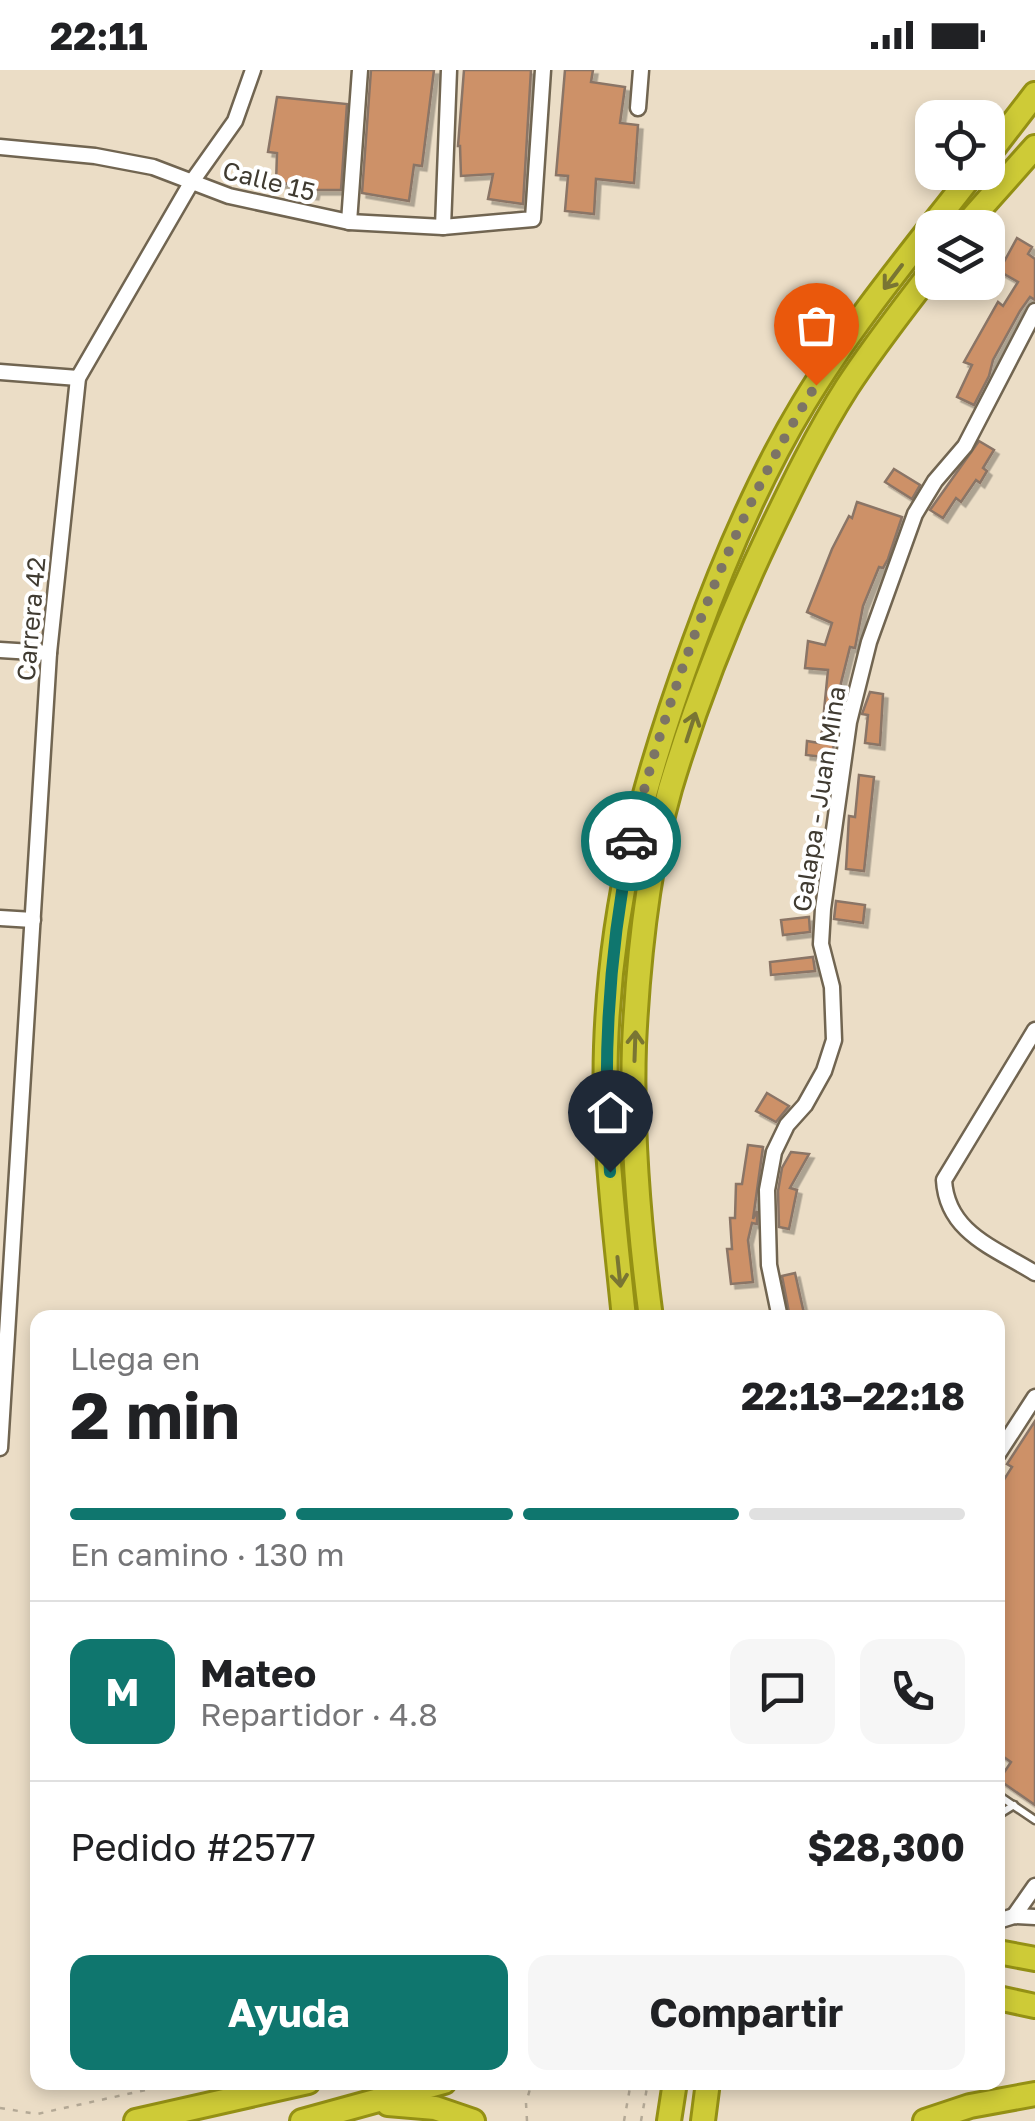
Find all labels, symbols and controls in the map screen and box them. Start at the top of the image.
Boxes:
text: 22:11 [50,13,148,58]
map controls [915,100,1005,300]
button: locate [915,100,1005,190]
street label: Calle 15 [220,154,319,207]
button: layers [915,210,1005,300]
one-way arrow [882,264,904,290]
pin [774,283,859,386]
icon: bag [789,298,844,353]
street label: Carrera 42 [10,556,51,682]
street label: Galapa - Juan Mina [785,684,852,914]
one-way arrow [684,712,702,743]
courier [581,791,681,891]
icon: car [604,814,659,869]
one-way arrow [626,1030,645,1062]
pin [568,1070,653,1173]
icon: home [583,1085,638,1140]
one-way arrow [610,1256,629,1288]
text: Llega en [70,1339,200,1377]
text: 22:13–22:18 [741,1373,965,1418]
text: 2 min [70,1375,240,1453]
text: En camino · 130 m [70,1535,345,1573]
button: chat [730,1639,835,1744]
button: phone [860,1639,965,1744]
text: Mateo [200,1650,316,1695]
text: M [106,1669,139,1714]
text: Repartidor · 4.8 [200,1695,438,1733]
text: Pedido #2577 [70,1824,316,1869]
text: $28,300 [807,1824,965,1869]
button: Ayuda [70,1955,508,2070]
button: Compartir [528,1955,965,2070]

